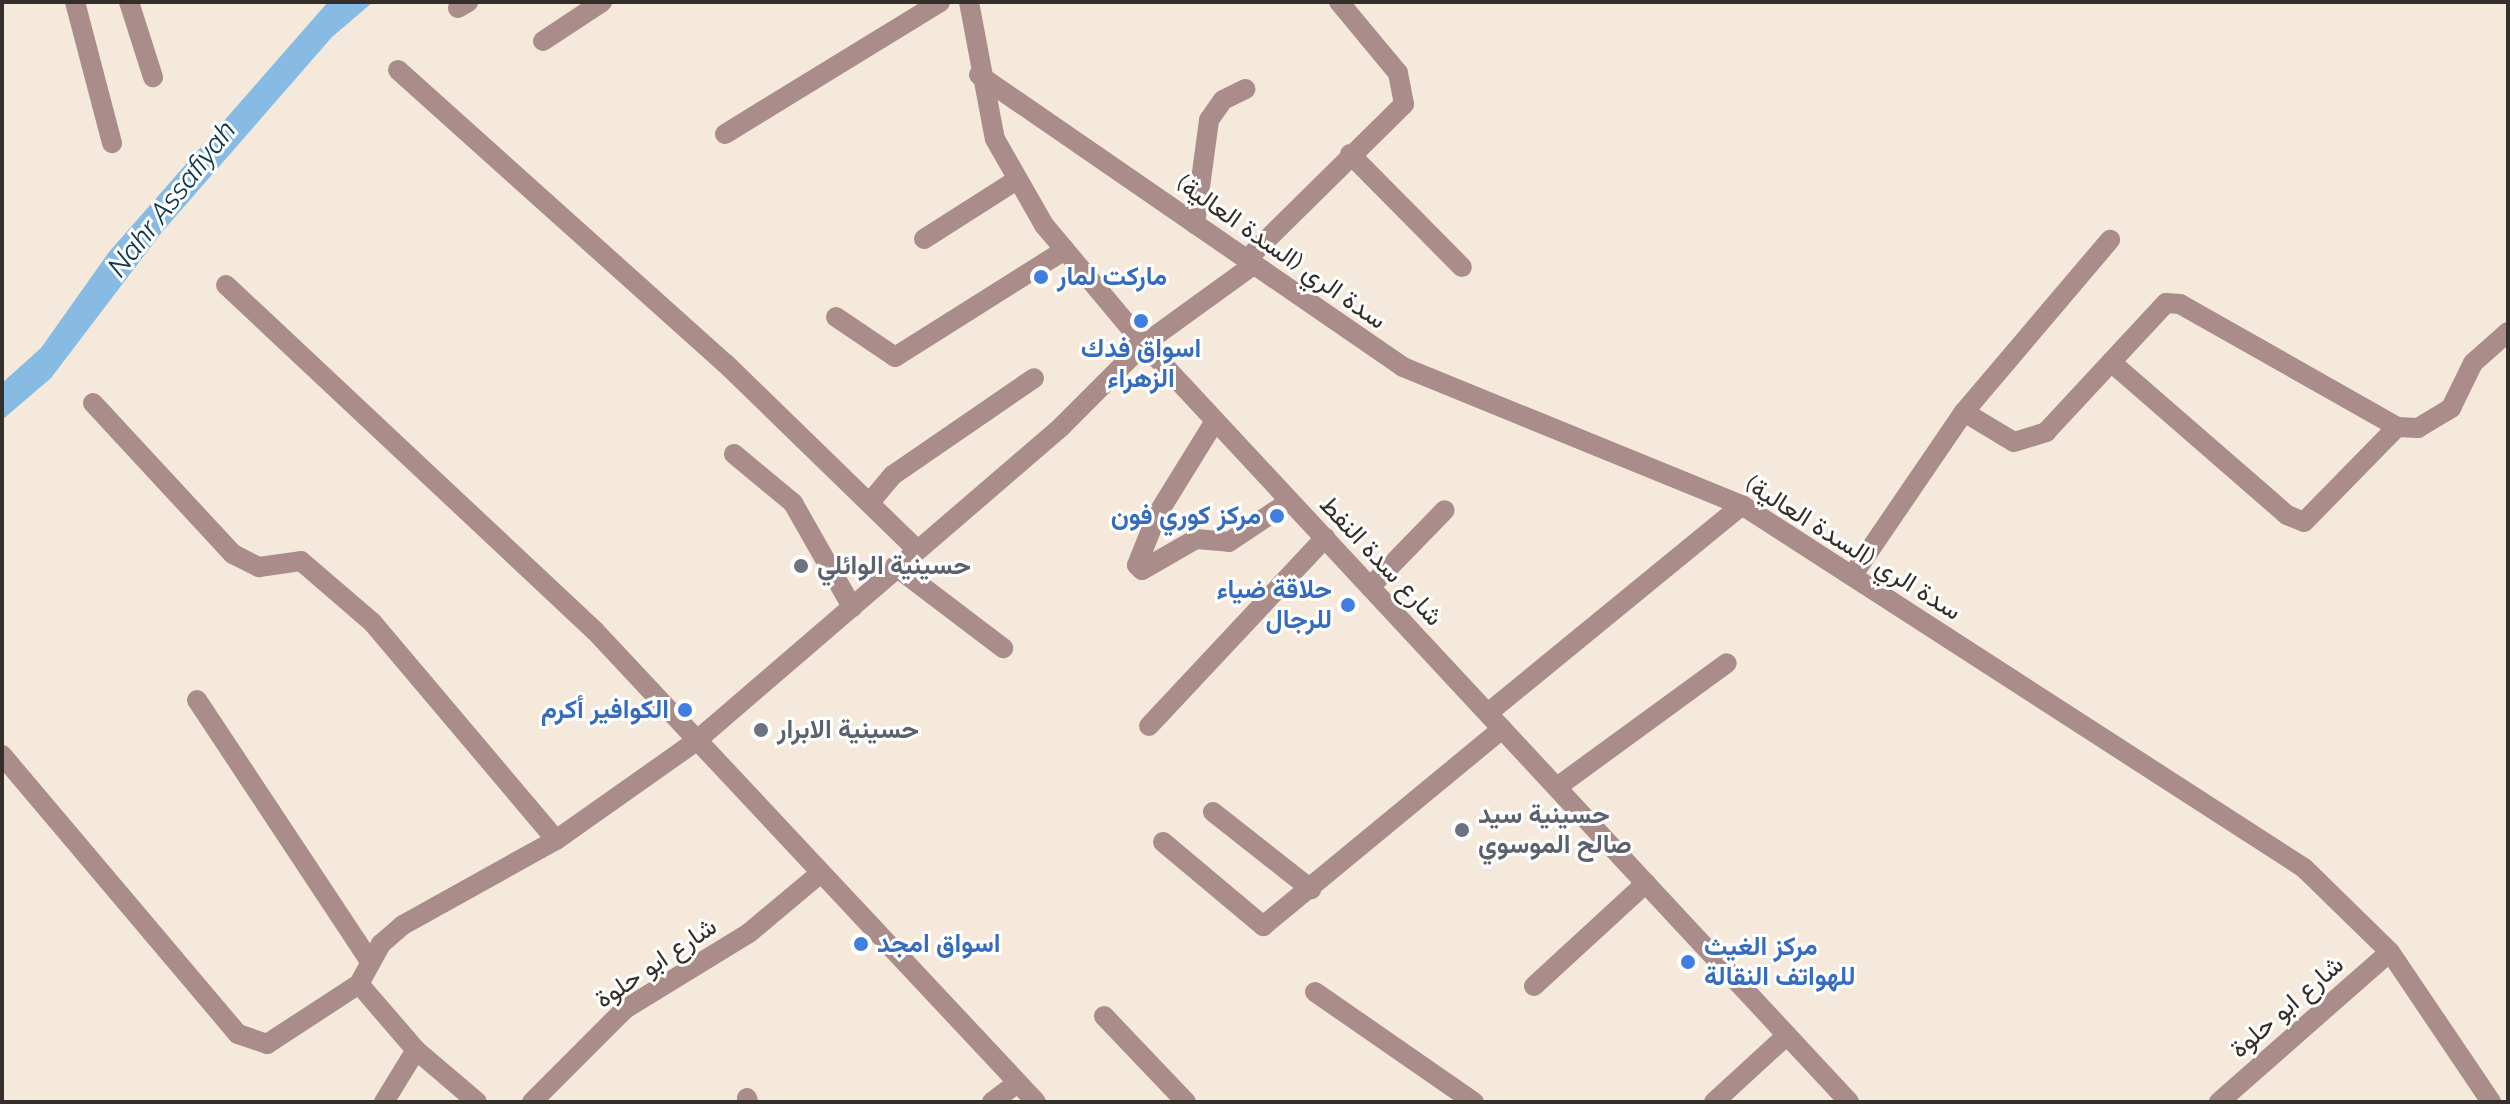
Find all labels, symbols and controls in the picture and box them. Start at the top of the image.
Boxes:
water label: Nahr Assafiyah [100,114,244,284]
street label: سدة الري (السدة العالية) [1170,168,1392,336]
place label: ماركت لمار [1057,261,1167,293]
marker: ماركت لمار [1032,268,1050,286]
marker: اسواق فدك الزهراء [1132,312,1150,330]
place label: اسواق فدك الزهراء [1081,333,1201,394]
street label: سدة الري (السدة العالية) [1739,469,1967,627]
street label: شارع سدة النفط [1313,489,1449,633]
place label: مركز كوري فون [1111,500,1261,532]
marker: مركز كوري فون [1268,507,1286,525]
place label: حسينية الوائلي [817,550,971,582]
marker: حسينية الوائلي [792,557,810,575]
place label: حلاقة ضياء للرجال [1216,574,1332,636]
marker: حلاقة ضياء للرجال [1339,596,1357,614]
place label: الكوافير أكرم [541,694,669,726]
marker: الكوافير أكرم [676,701,694,719]
place label: حسينية الابرار [777,714,919,746]
marker: حسينية الابرار [752,721,770,739]
place label: حسينية سيد صالح الموسوي [1478,799,1632,860]
marker: حسينية سيد صالح الموسوي [1453,821,1471,839]
street label: شارع ابو حلوة [589,911,723,1015]
place label: اسواق امجد [877,928,1000,960]
place label: مركز الغيث للهواتف النقالة [1704,931,1855,992]
marker: اسواق امجد [852,935,870,953]
street label: شارع ابو حلوة [2224,949,2350,1065]
marker: مركز الغيث للهواتف النقالة [1679,953,1697,971]

